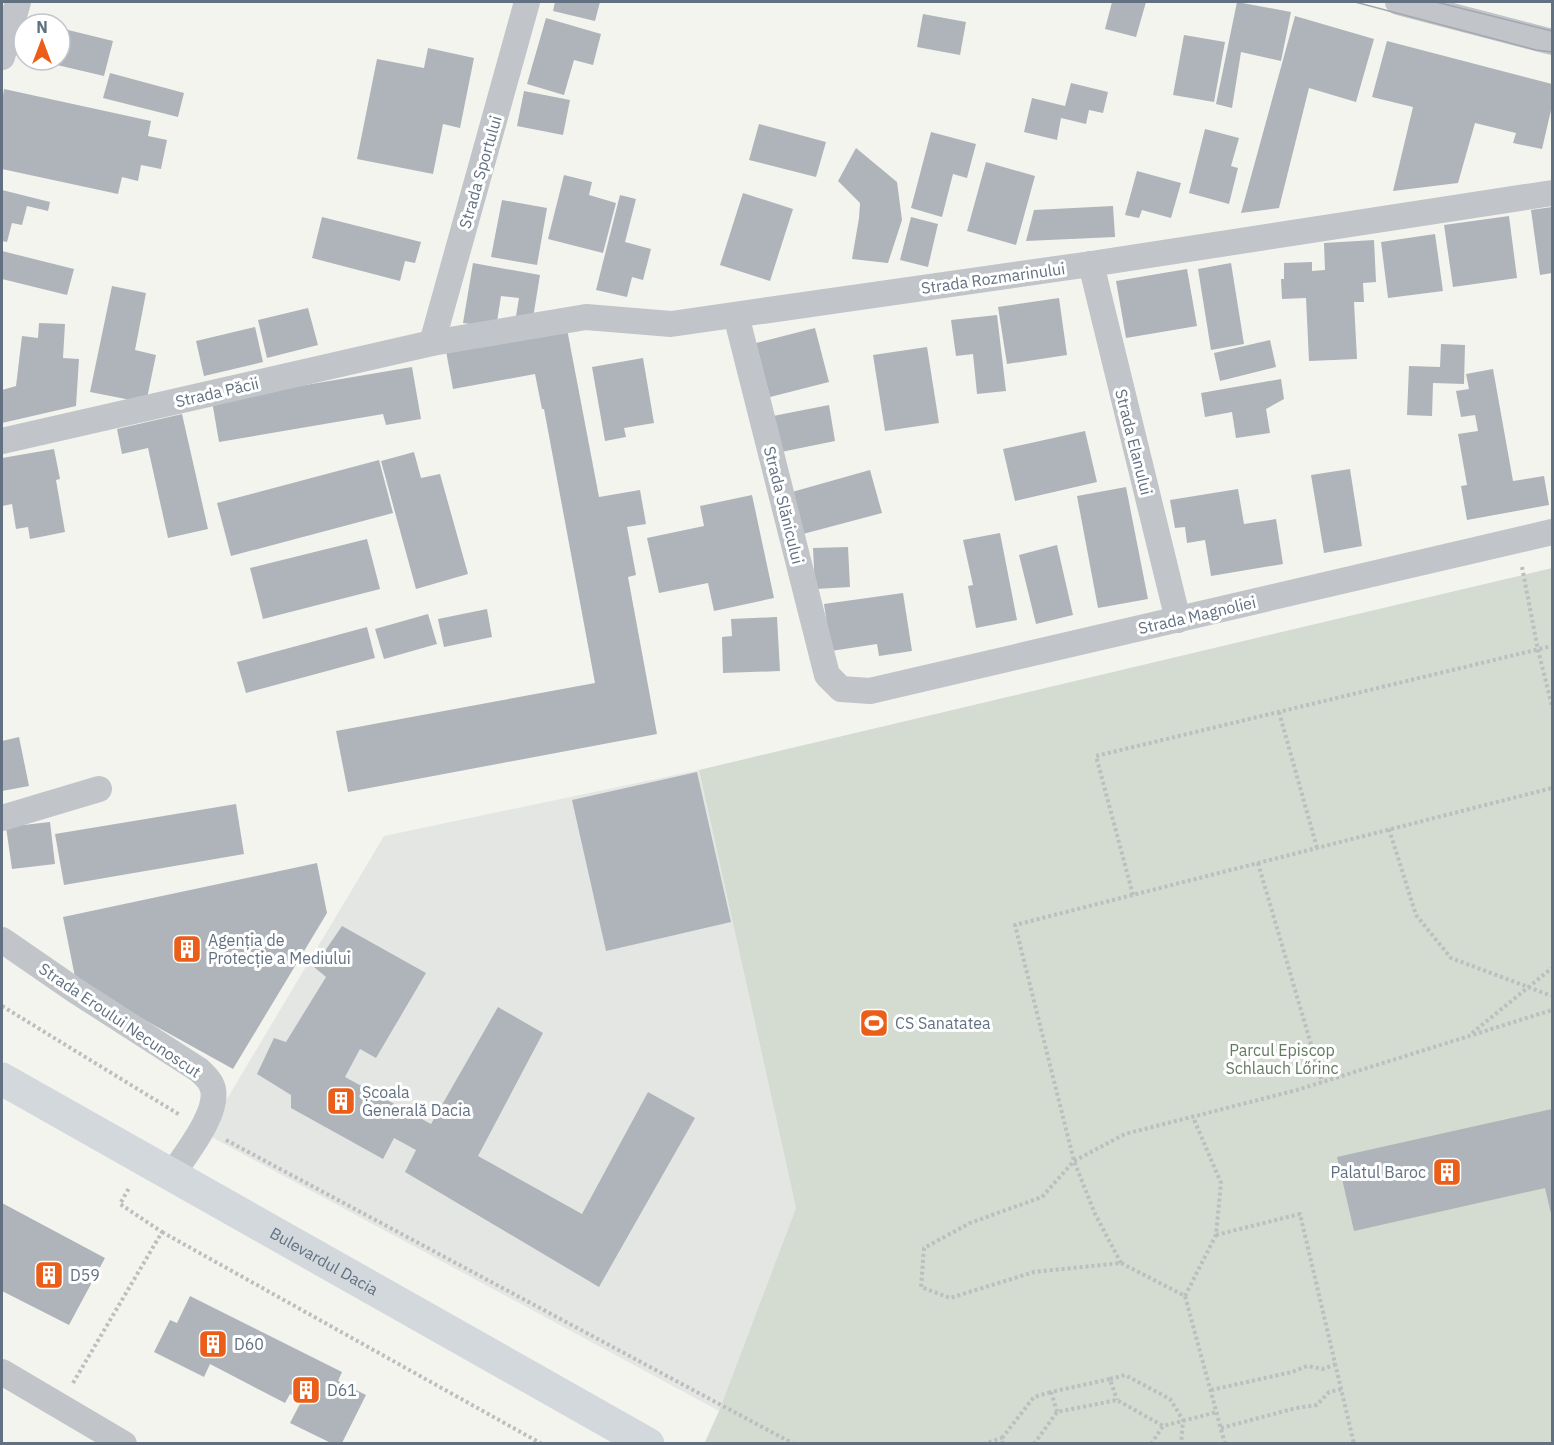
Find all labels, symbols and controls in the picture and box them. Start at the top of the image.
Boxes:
north arrow [12,12,72,72]
text: N [36,17,48,37]
street label: Strada Sportului [454,113,506,231]
street label: Strada Rozmarinului [920,258,1066,298]
street label: Strada Păcii [173,373,261,411]
street label: Strada Elanului [1111,387,1157,497]
street label: Strada Slănicului [760,444,808,566]
street label: Strada Magnoliei [1136,592,1258,638]
place label: Agenția de Protecție a Mediului [208,930,351,969]
building icon: Agenția de Protecție a Mediului [171,933,203,965]
street label: Strada Eroului Necunoscut [35,958,205,1082]
sports icon: CS Sanatatea [858,1007,890,1039]
place label: CS Sanatatea [895,1013,991,1033]
park label: Parcul Episcop Schlauch Lőrinc [1225,1040,1339,1078]
place label: Școala Generală Dacia [362,1082,471,1120]
building icon: Școala Generală Dacia [325,1085,357,1117]
building icon: Palatul Baroc [1431,1156,1463,1188]
place label: Palatul Baroc [1330,1162,1426,1182]
street label: Bulevardul Dacia [267,1223,382,1300]
building icon: D59 [33,1259,65,1291]
place label: D59 [70,1265,100,1285]
building icon: D60 [197,1328,229,1360]
place label: D60 [234,1334,264,1354]
building icon: D61 [290,1374,322,1406]
place label: D61 [327,1380,357,1400]

